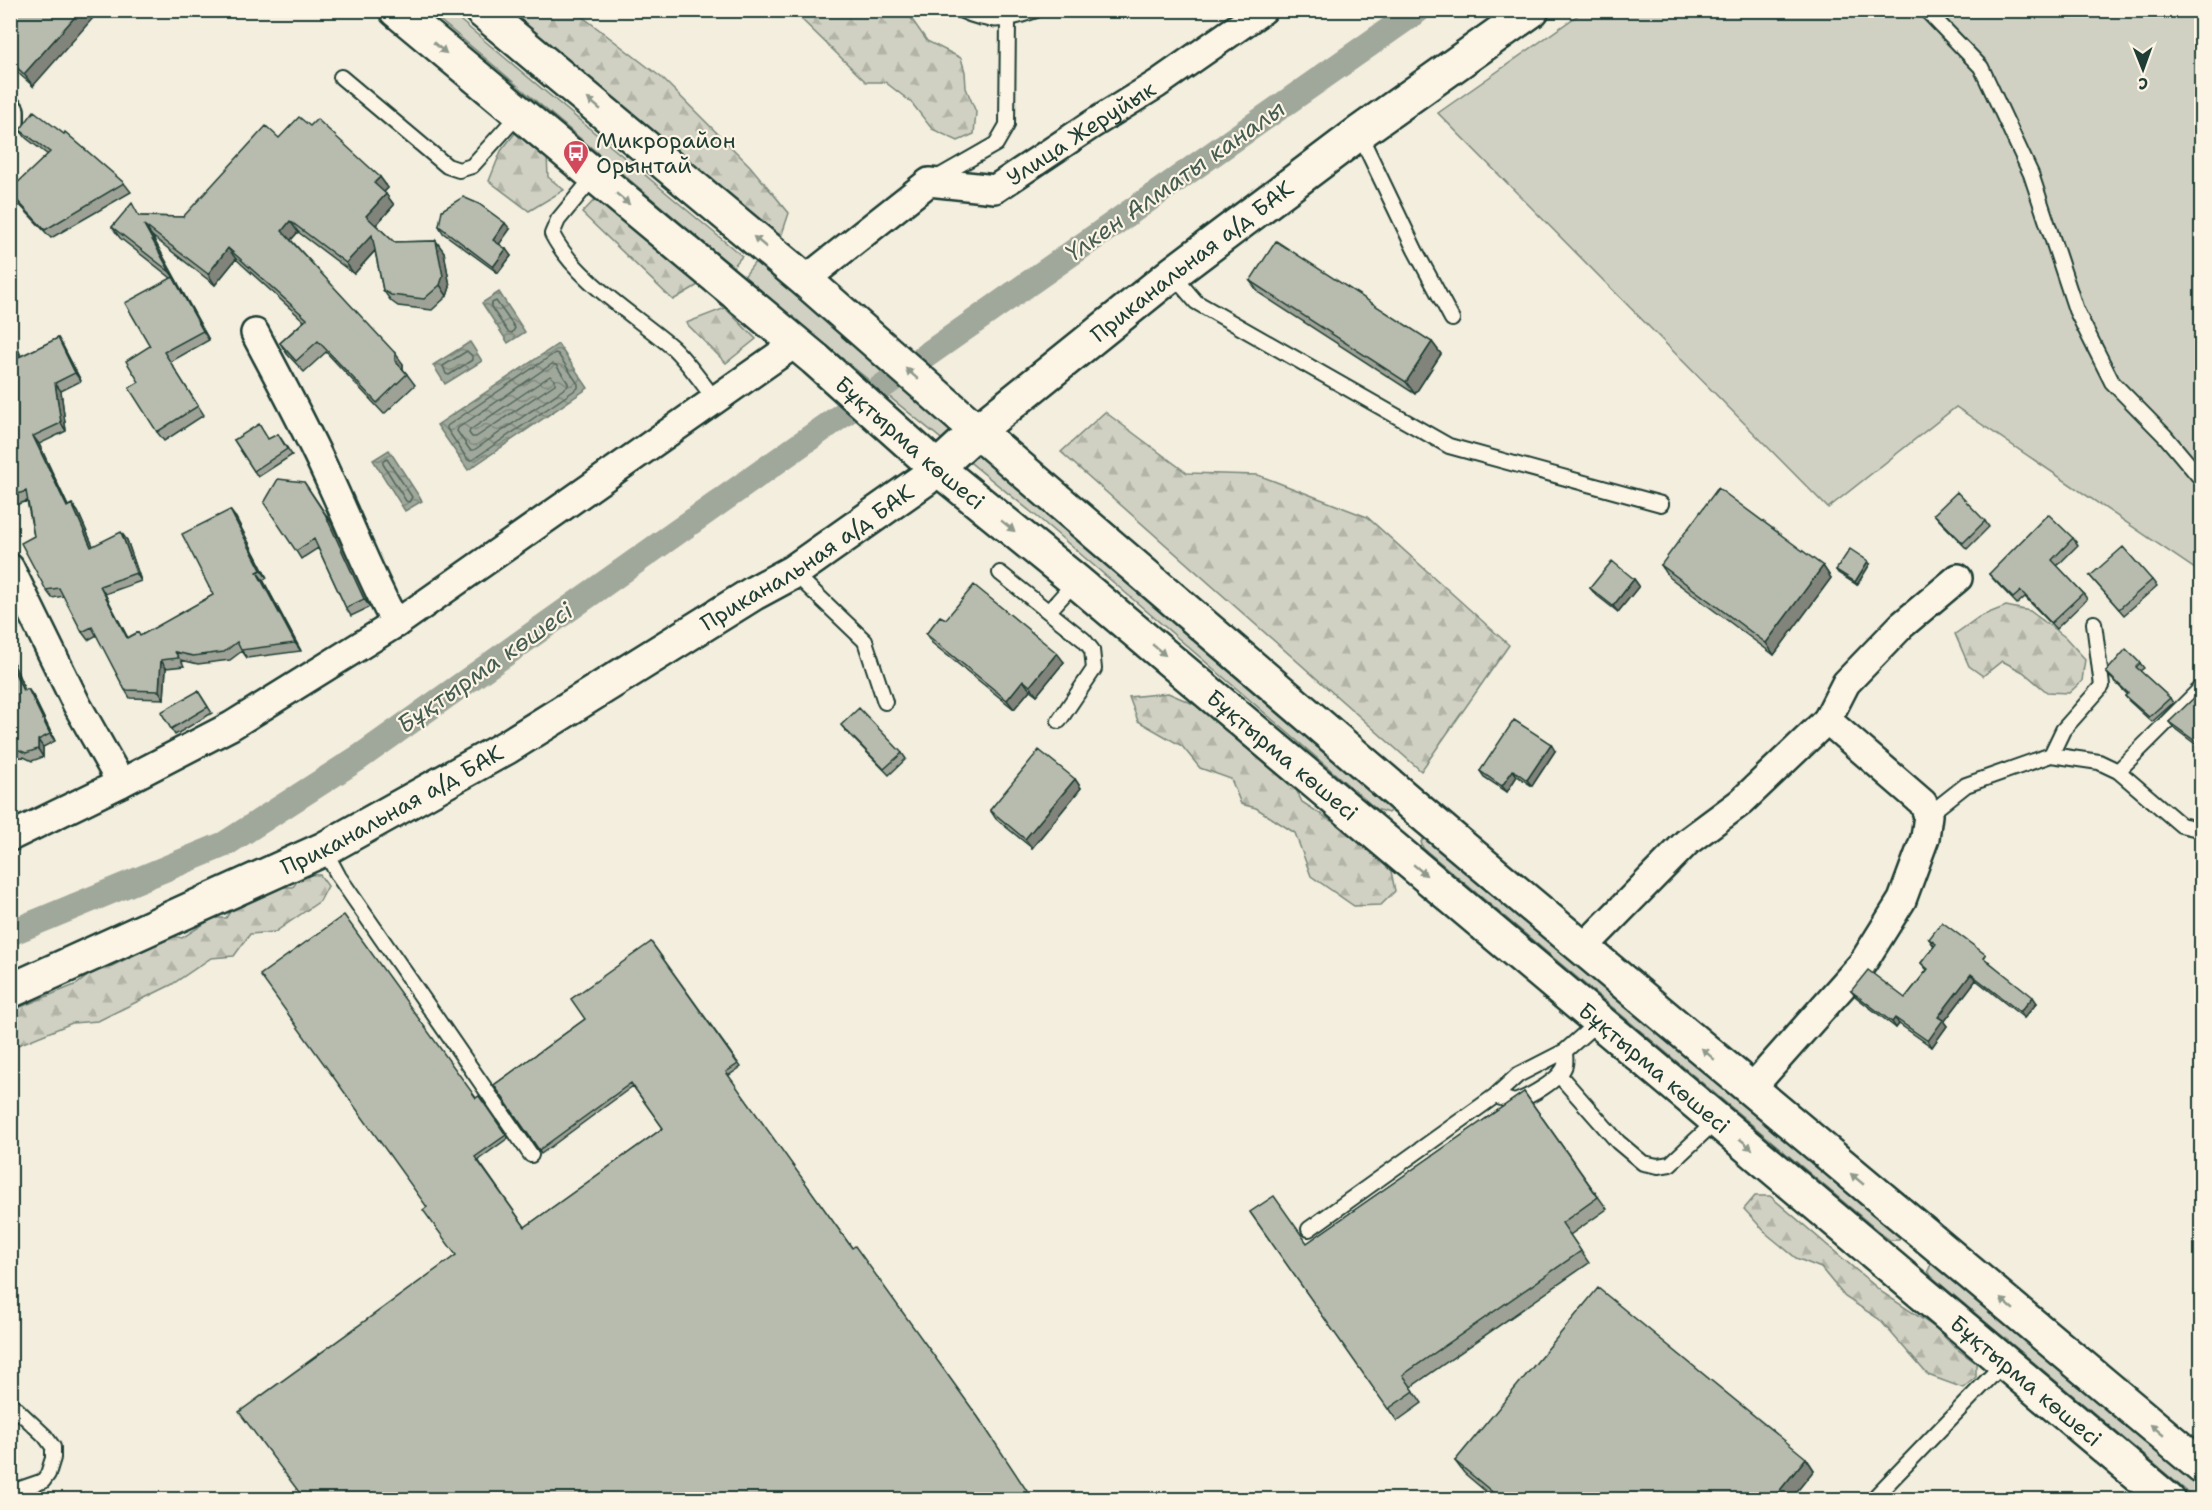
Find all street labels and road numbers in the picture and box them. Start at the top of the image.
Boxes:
street label: Улица Жеруйык [1001,74,1161,192]
street label: Приканальная а/д БАК [1085,174,1299,349]
street label: Бұқтырма көшесі [829,370,991,516]
street label: Приканальная а/д БАК [695,478,919,638]
street label: Бұқтырма көшесі [1200,683,1364,827]
street label: Приканальная а/д БАК [276,738,508,882]
street label: Бұқтырма көшесі [1572,996,1736,1140]
street label: Бұқтырма көшесі [1944,1309,2108,1453]

